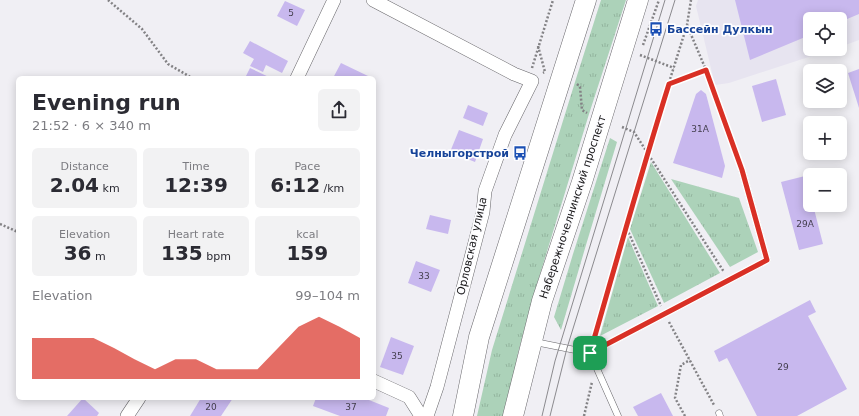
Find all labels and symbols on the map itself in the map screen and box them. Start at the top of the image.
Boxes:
house number: 5 [288,8,294,18]
bus stop icon: Бассейн Дулкын [648,21,664,37]
place label: Бассейн Дулкын [667,23,772,36]
street label: Набережночелнинский проспект [537,113,609,301]
house number: 31А [691,124,710,134]
bus stop icon: Челныгорстрой [512,145,528,161]
place label: Челныгорстрой [410,147,509,160]
street label: Орловская улица [454,196,490,296]
house number: 29А [796,219,815,229]
house number: 33 [418,271,430,281]
pin [573,336,607,370]
house number: 35 [391,351,403,361]
house number: 29 [777,362,789,372]
house number: 20 [205,402,217,412]
house number: 37 [345,402,357,412]

